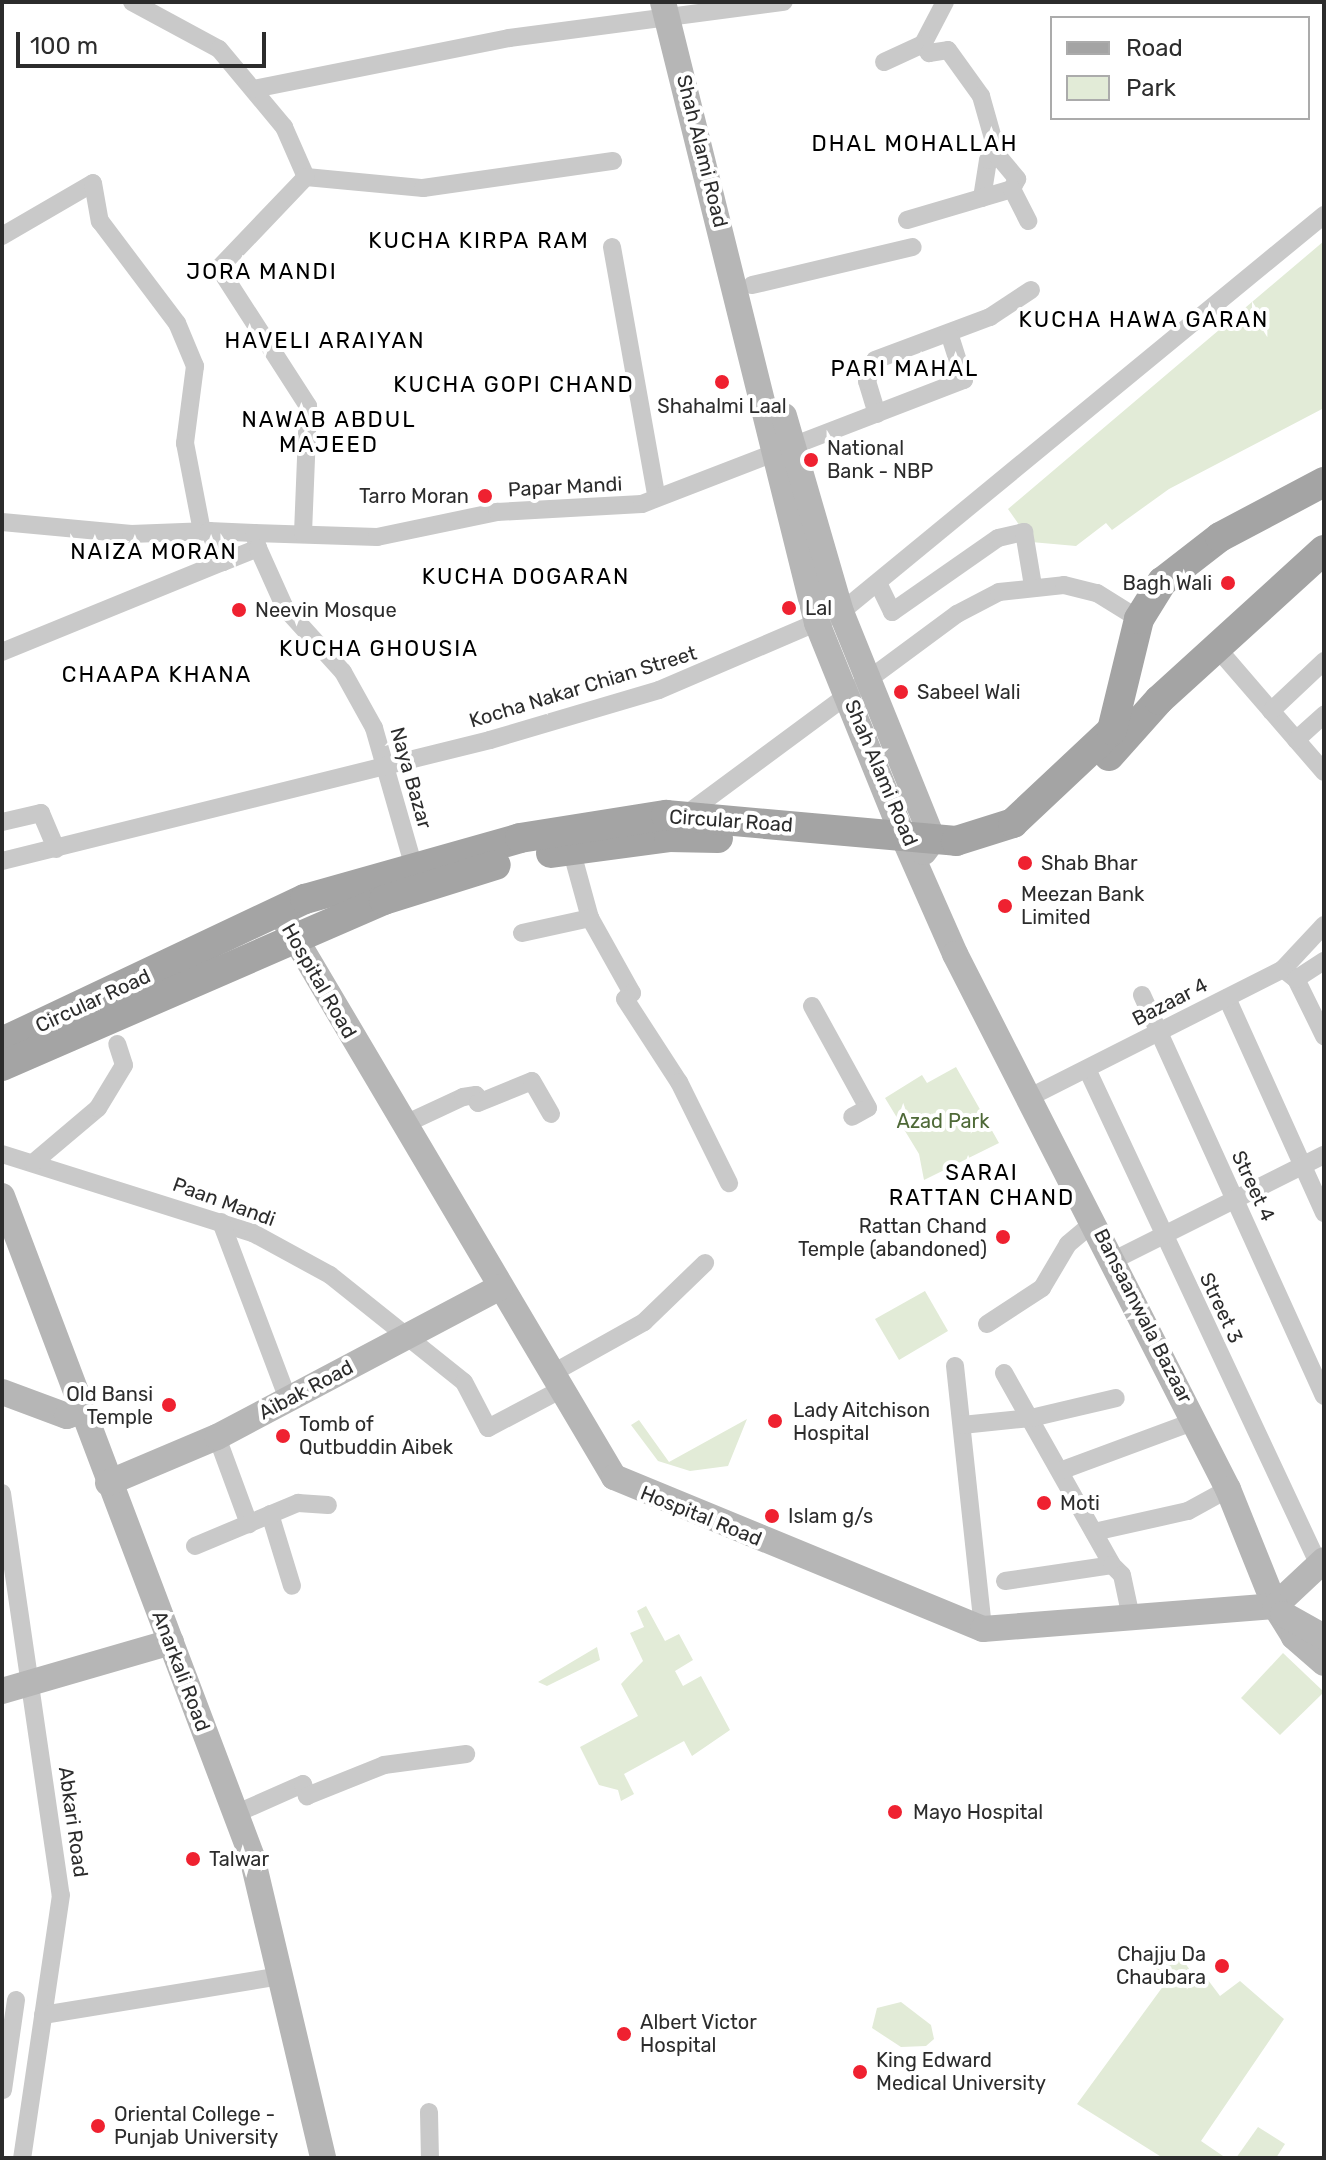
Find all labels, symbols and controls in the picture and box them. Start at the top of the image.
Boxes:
scale bar [20,16,270,66]
legend [1050,16,1310,120]
text: 100 m [30,32,98,60]
text: Road [1126,34,1183,62]
street label: Shah Alami Road [671,72,733,230]
text: Park [1126,74,1176,102]
district label: DHAL MOHALLAH [811,131,1019,157]
district label: KUCHA KIRPA RAM [368,228,590,254]
district label: JORA MANDI [186,259,338,285]
district label: KUCHA HAWA GARAN [1018,307,1270,333]
district label: HAVELI ARAIYAN [224,328,426,354]
district label: PARI MAHAL [831,356,979,382]
district label: KUCHA GOPI CHAND [393,372,635,398]
marker: Shahalmi Laal [713,373,731,391]
place label: Shahalmi Laal [657,394,787,418]
district label: NAWAB ABDUL MAJEED [241,406,417,458]
place label: National Bank - NBP [827,436,933,483]
marker: National Bank - NBP [802,451,820,469]
street label: Papar Mandi [507,472,623,502]
place label: Tarro Moran [359,484,469,508]
marker: Tarro Moran [476,487,494,505]
district label: NAIZA MORAN [70,539,238,565]
district label: KUCHA DOGARAN [421,564,631,590]
place label: Bagh Wali [1122,571,1212,595]
marker: Bagh Wali [1219,574,1237,592]
place label: Lal [805,596,832,620]
place label: Neevin Mosque [255,598,397,622]
marker: Lal [780,599,798,617]
marker: Neevin Mosque [230,601,248,619]
district label: KUCHA GHOUSIA [279,636,479,662]
street label: Kocha Nakar Chian Street [466,641,700,733]
district label: CHAAPA KHANA [62,662,252,688]
place label: Sabeel Wali [917,680,1021,704]
marker: Sabeel Wali [892,683,910,701]
street label: Shah Alami Road [839,696,923,850]
street label: Naya Bazar [385,724,437,832]
street label: Circular Road [668,805,794,837]
place label: Shab Bhar [1041,851,1138,875]
marker: Shab Bhar [1016,854,1034,872]
place label: Meezan Bank Limited [1021,882,1144,929]
marker: Meezan Bank Limited [996,897,1014,915]
street label: Hospital Road [276,919,362,1043]
street label: Circular Road [32,964,154,1038]
street label: Bazaar 4 [1128,973,1212,1031]
park label: Azad Park [896,1109,990,1133]
street label: Street 4 [1226,1147,1280,1225]
district label: SARAI RATTAN CHAND [889,1159,1075,1210]
street label: Paan Mandi [169,1172,279,1232]
place label: Rattan Chand Temple (abandoned) [798,1214,987,1261]
street label: Bansaanwala Bazaar [1089,1225,1197,1407]
marker: Rattan Chand Temple (abandoned) [994,1228,1012,1246]
street label: Street 3 [1194,1269,1248,1347]
street label: Aibak Road [255,1355,357,1425]
place label: Old Bansi Temple [66,1382,153,1429]
marker: Old Bansi Temple [160,1396,178,1414]
place label: Lady Aitchison Hospital [793,1398,931,1445]
marker: Lady Aitchison Hospital [764,1410,786,1432]
place label: Tomb of Qutbuddin Aibek [299,1412,454,1459]
marker: Tomb of Qutbuddin Aibek [274,1427,292,1445]
street label: Hospital Road [637,1481,765,1551]
place label: Moti [1060,1491,1100,1515]
marker: Moti [1035,1494,1053,1512]
place label: Islam g/s [788,1504,873,1528]
marker: Islam g/s [763,1507,781,1525]
street label: Anarkali Road [147,1607,215,1735]
street label: Abkari Road [53,1765,93,1879]
place label: Mayo Hospital [913,1800,1043,1824]
marker: Mayo Hospital [884,1801,906,1823]
place label: Talwar [209,1847,269,1871]
marker: Talwar [184,1850,202,1868]
place label: Chajju Da Chaubara [1116,1942,1206,1989]
marker: Chajju Da Chaubara [1213,1957,1231,1975]
place label: Albert Victor Hospital [640,2010,757,2057]
marker: Albert Victor Hospital [615,2025,633,2043]
place label: King Edward Medical University [876,2048,1046,2095]
marker: King Edward Medical University [851,2063,869,2081]
place label: Oriental College - Punjab University [114,2102,278,2149]
marker: Oriental College - Punjab University [89,2117,107,2135]

